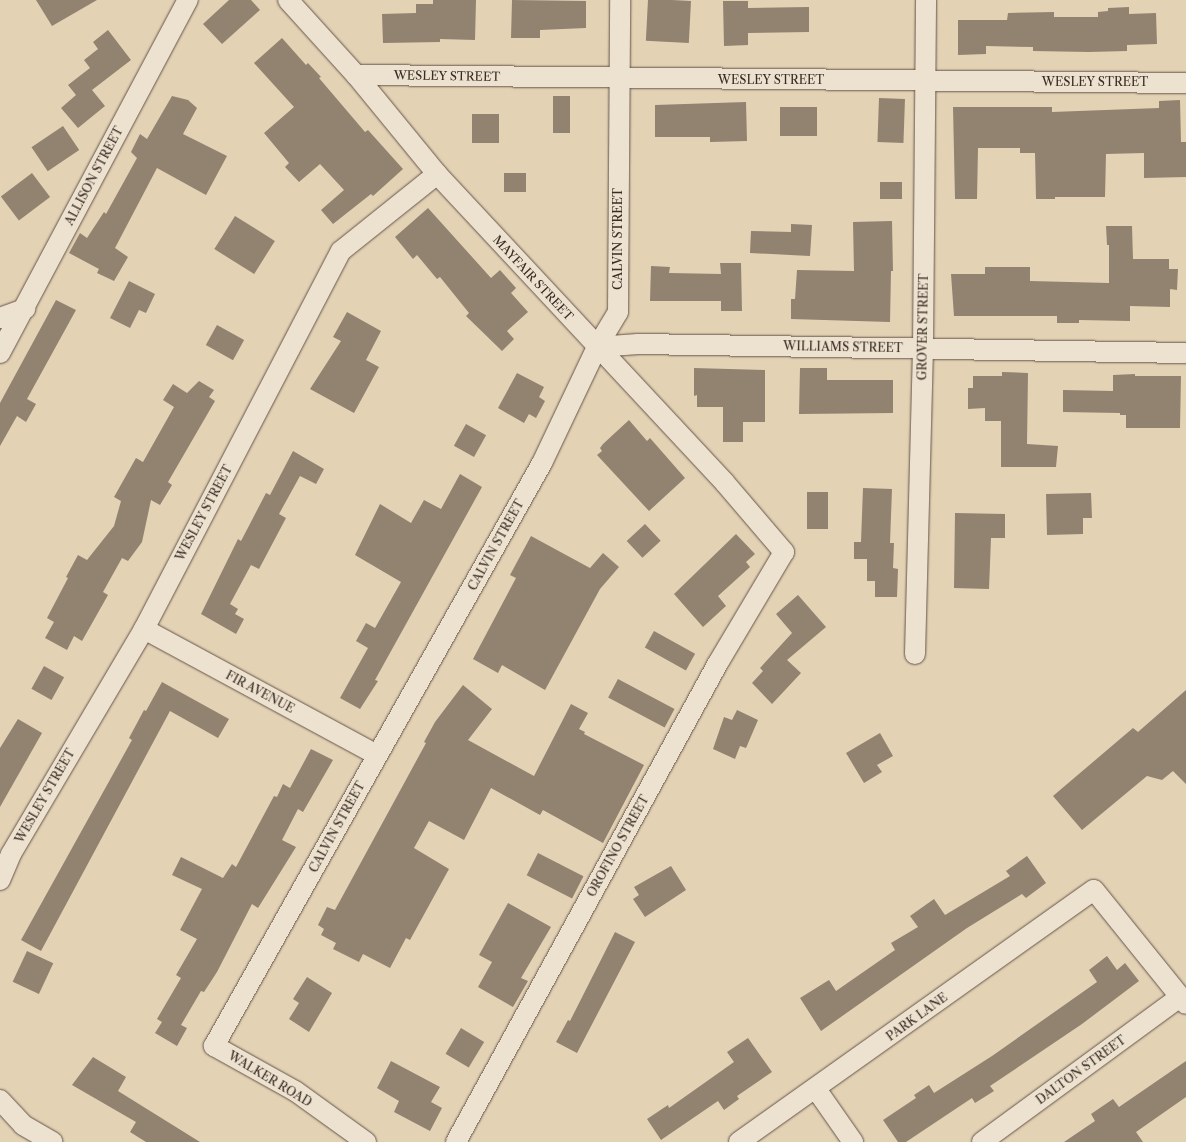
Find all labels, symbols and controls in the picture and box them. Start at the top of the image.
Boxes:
street label: WESLEY STREET [393,68,501,84]
street label: WESLEY STREET [718,73,824,87]
street label: WESLEY STREET [1042,75,1148,89]
street label: ALLISON STREET [62,124,126,228]
street label: CALVIN STREET [611,188,625,290]
street label: MAYFAIR STREET [490,232,576,324]
street label: GROVER STREET [915,273,931,381]
street label: WILLIAMS STREET [783,339,903,355]
street label: WESLEY STREET [173,462,235,564]
street label: CALVIN STREET [465,497,527,593]
street label: FIR AVENUE [223,668,297,716]
street label: WESLEY STREET [12,746,78,846]
street label: CALVIN STREET [306,779,368,875]
street label: OROFINO STREET [584,793,652,899]
street label: PARK LANE [883,990,951,1044]
street label: DALTON STREET [1033,1033,1129,1107]
street label: WALKER ROAD [225,1048,315,1110]

